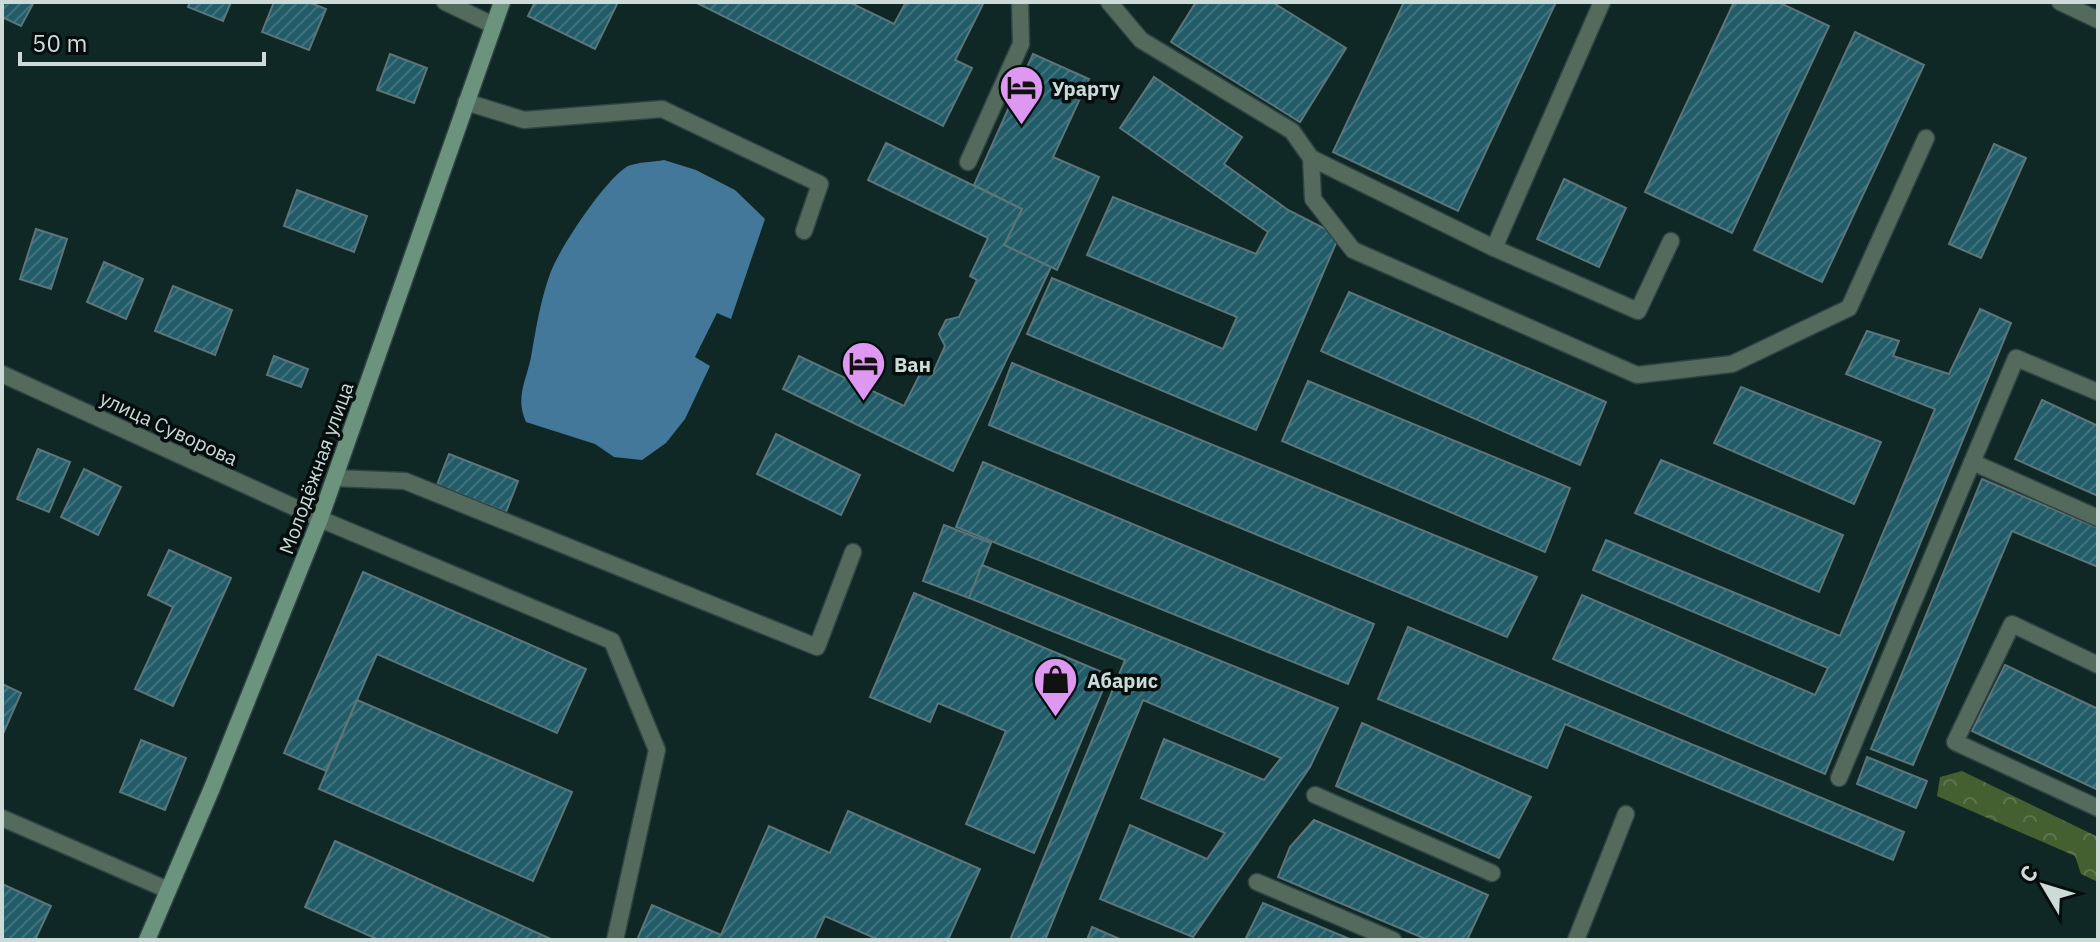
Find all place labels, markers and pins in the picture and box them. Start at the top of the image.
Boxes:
hotel icon: Урарту [997,64,1045,127]
place label: Урарту [1052,75,1120,102]
hotel icon: Ван [839,340,887,403]
place label: Ван [894,351,931,378]
shop icon: Абарис [1032,656,1080,719]
place label: Абарис [1087,667,1158,694]

